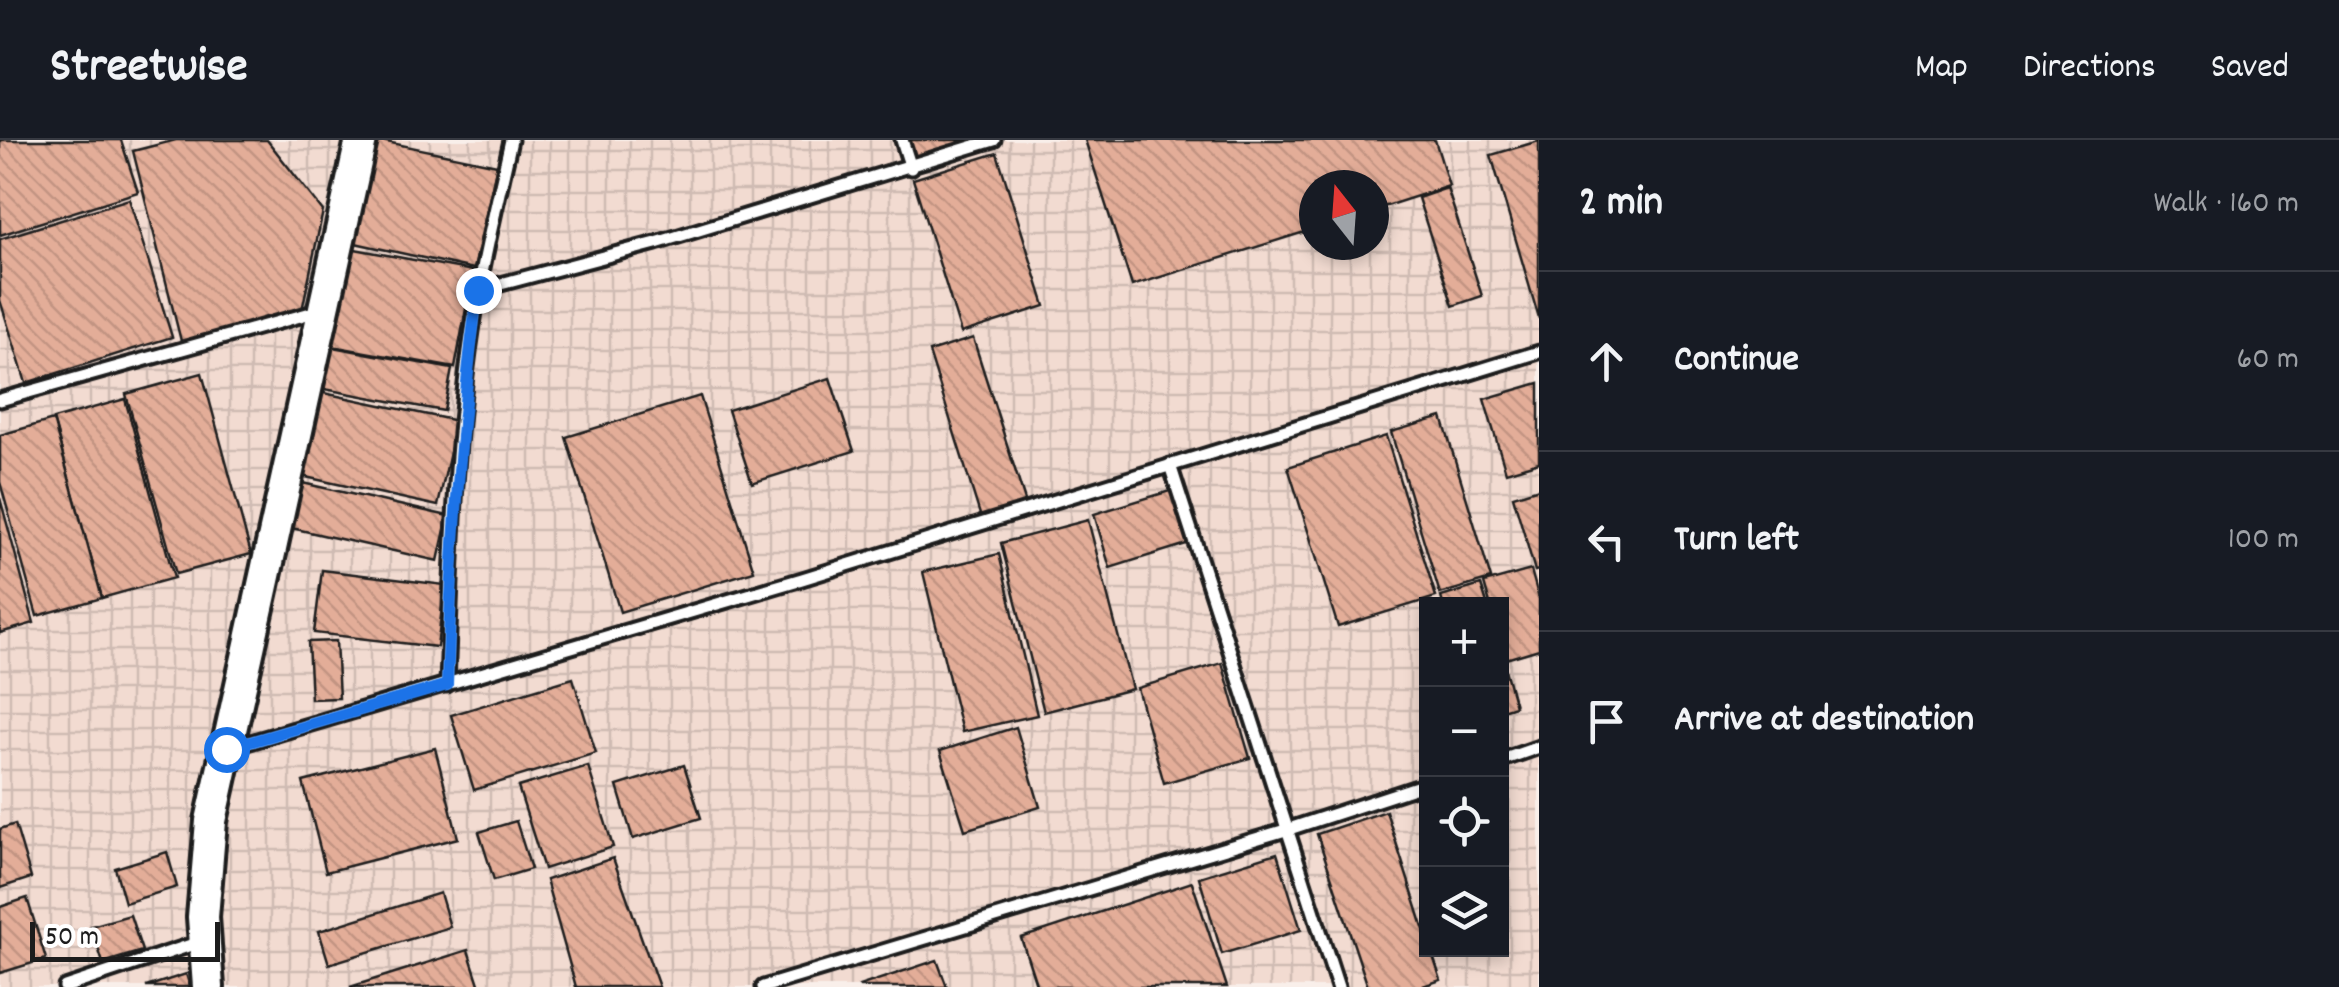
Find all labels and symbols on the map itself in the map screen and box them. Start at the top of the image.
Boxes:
north arrow [1299,170,1389,260]
route end [456,268,502,314]
route start [204,727,250,773]
scale bar [30,917,220,962]

